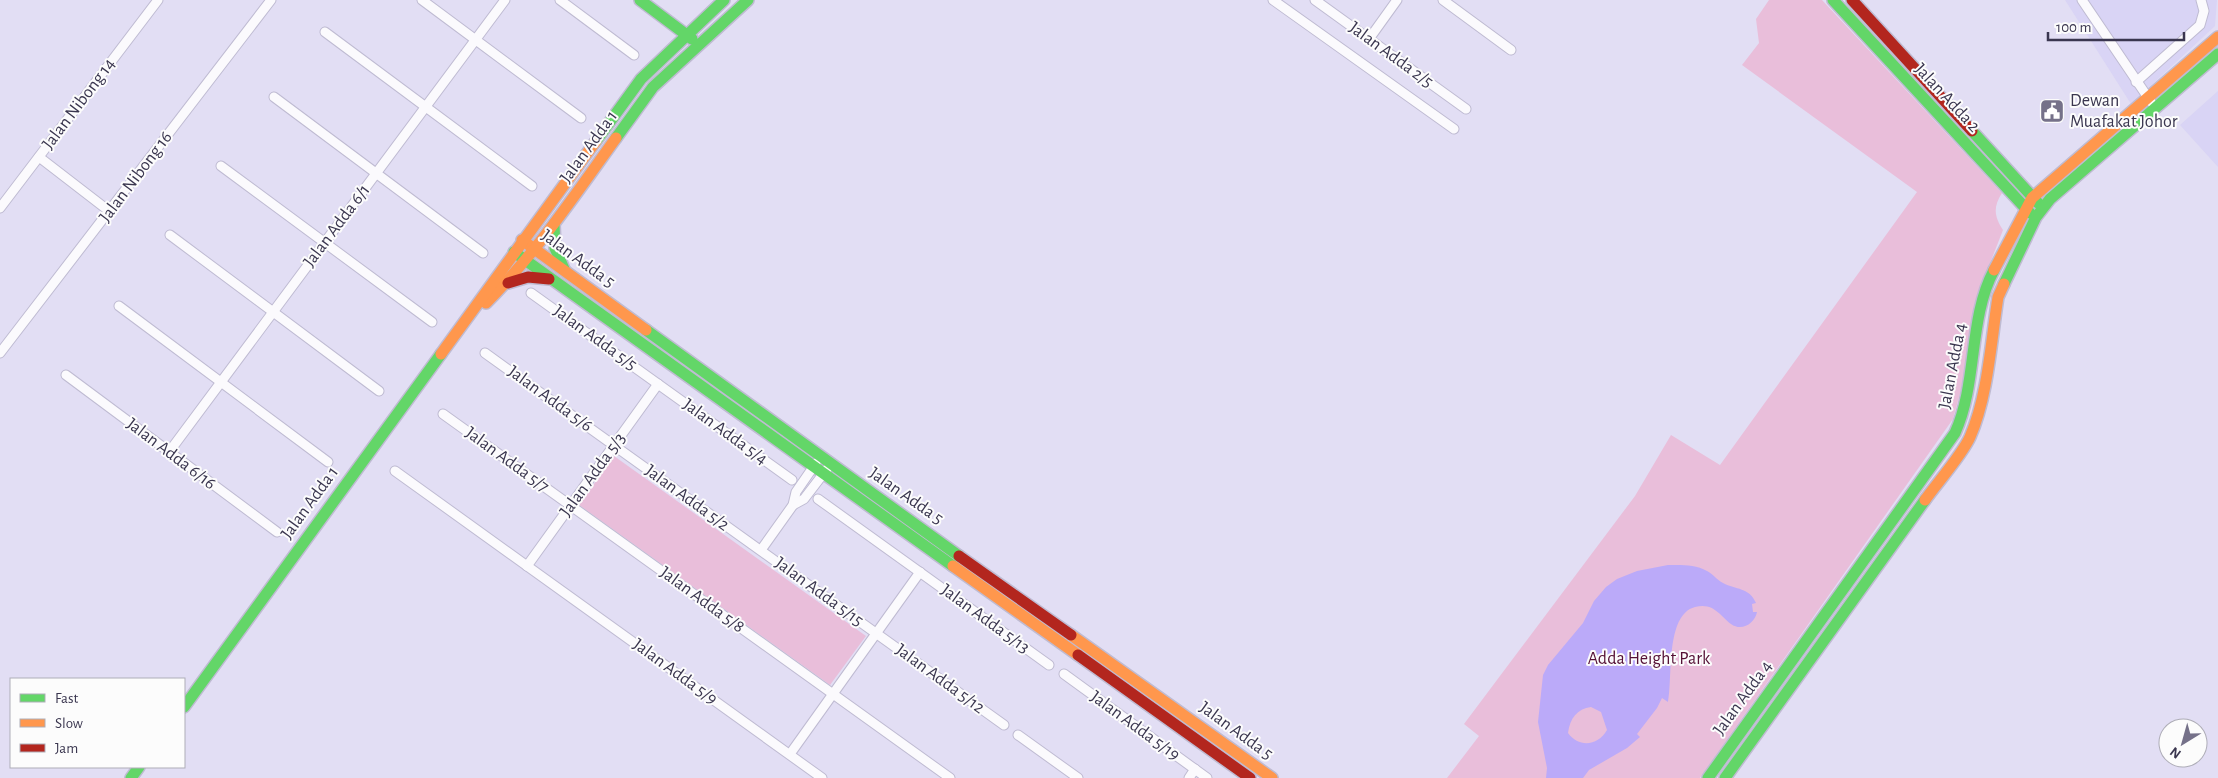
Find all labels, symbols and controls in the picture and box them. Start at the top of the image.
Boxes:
scale bar [2048,10,2184,42]
street label: Jalan Adda 2/5 [1346,19,1436,91]
text: 100 m [2056,20,2091,35]
street label: Jalan Nibong 14 [39,55,119,153]
street label: Jalan Adda 2 [1911,60,1983,136]
place label: Dewan Muafakat Johor [2070,92,2178,131]
public building icon: Dewan Muafakat Johor [2039,98,2065,124]
street label: Jalan Adda 1 [557,107,621,187]
street label: Jalan Nibong 16 [96,128,176,226]
street label: Jalan Adda 6/1 [300,181,374,271]
street label: Jalan Adda 5 [538,226,618,292]
street label: Jalan Adda 5/5 [550,302,640,374]
street label: Jalan Adda 4 [1936,321,1970,410]
street label: Jalan Adda 5/6 [504,362,596,436]
street label: Jalan Adda 5/4 [679,395,771,469]
street label: Jalan Adda 6/16 [123,415,219,493]
street label: Jalan Adda 5/7 [462,424,552,496]
street label: Jalan Adda 5/3 [557,430,629,520]
street label: Jalan Adda 5/2 [642,462,732,534]
street label: Jalan Adda 1 [278,463,342,543]
street label: Jalan Adda 5 [866,464,946,528]
street label: Jalan Adda 5/15 [771,554,867,630]
street label: Jalan Adda 5/8 [656,563,748,637]
street label: Jalan Adda 5/13 [937,581,1033,657]
street label: Jalan Adda 5/9 [629,635,721,709]
street label: Jalan Adda 5/12 [892,641,988,717]
park label: Adda Height Park [1588,650,1711,668]
street label: Jalan Adda 4 [1710,657,1776,739]
legend [10,678,185,768]
street label: Jalan Adda 5/19 [1087,688,1183,764]
text: Fast [55,691,79,706]
street label: Jalan Adda 5 [1196,698,1276,764]
text: Slow [55,716,83,731]
north arrow [2158,718,2208,768]
text: Jam [55,741,78,756]
text: N [2168,744,2184,761]

